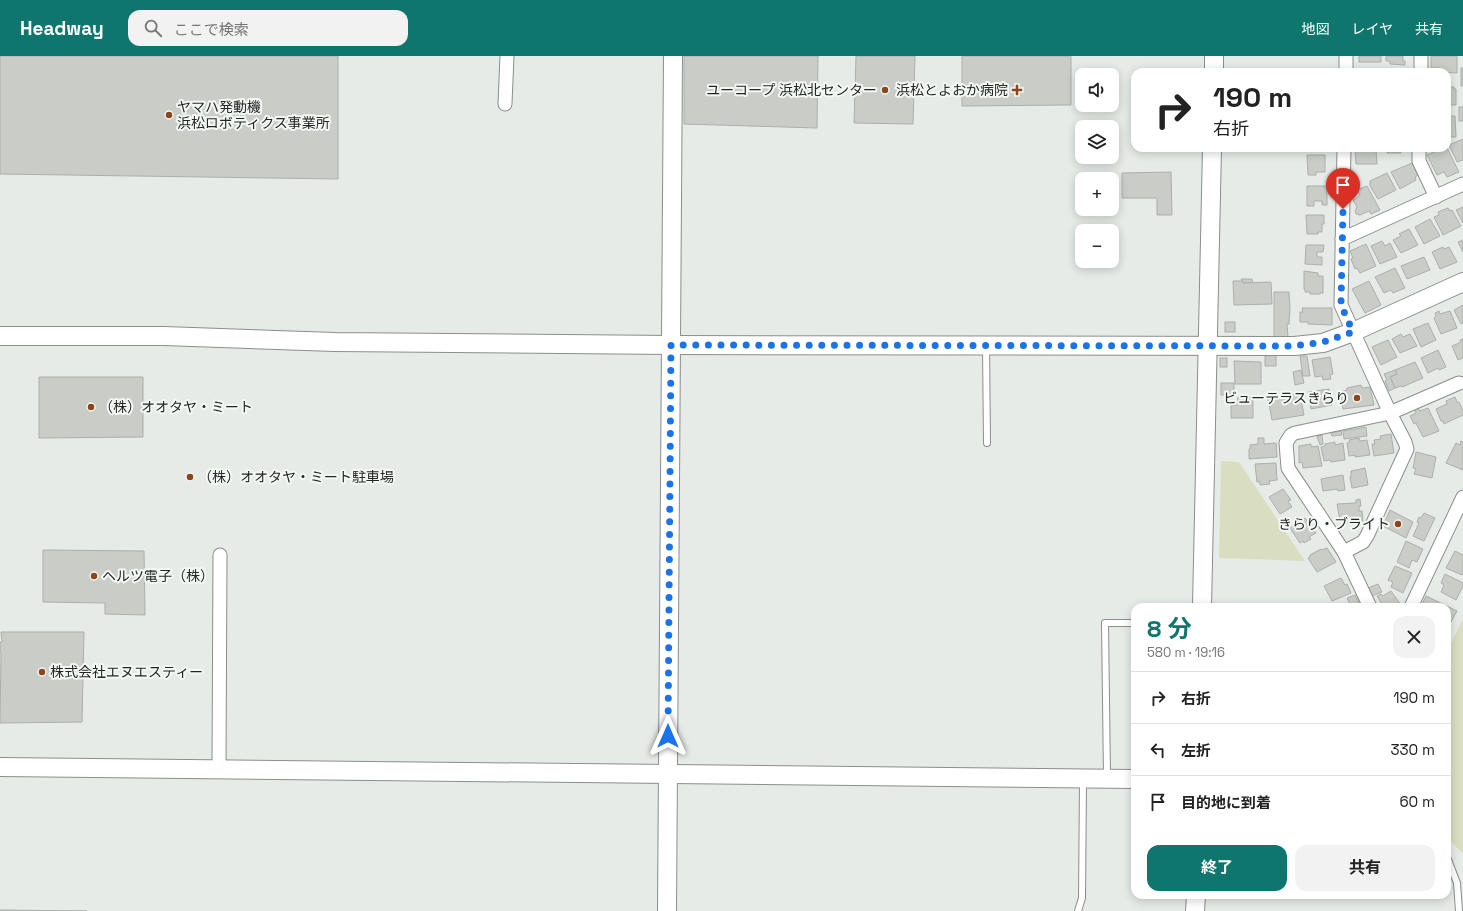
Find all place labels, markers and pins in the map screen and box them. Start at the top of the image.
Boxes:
place label: ユーコープ 浜松北センター [706,81,877,99]
place label: 浜松とよおか病院 [896,81,1008,99]
marker: 浜松とよおか病院 [1011,84,1023,96]
marker: ユーコープ 浜松北センター [880,85,890,95]
place label: ヤマハ発動機 浜松ロボティクス事業所 [177,98,330,132]
marker: ヤマハ発動機 浜松ロボティクス事業所 [164,110,174,120]
pin [1326,168,1360,209]
place label: ビューテラスきらり [1223,389,1349,407]
marker: ビューテラスきらり [1352,393,1362,403]
place label: （株）オオタヤ・ミート [99,398,253,416]
marker: （株）オオタヤ・ミート [86,402,96,412]
place label: （株）オオタヤ・ミート駐車場 [198,468,394,486]
marker: （株）オオタヤ・ミート駐車場 [185,472,195,482]
place label: きらり・ブライト [1278,515,1390,533]
marker: きらり・ブライト [1393,519,1403,529]
place label: ヘルツ電子（株） [102,567,214,585]
marker: ヘルツ電子（株） [89,571,99,581]
place label: 株式会社エヌエスティー [50,663,203,681]
marker: 株式会社エヌエスティー [37,667,47,677]

